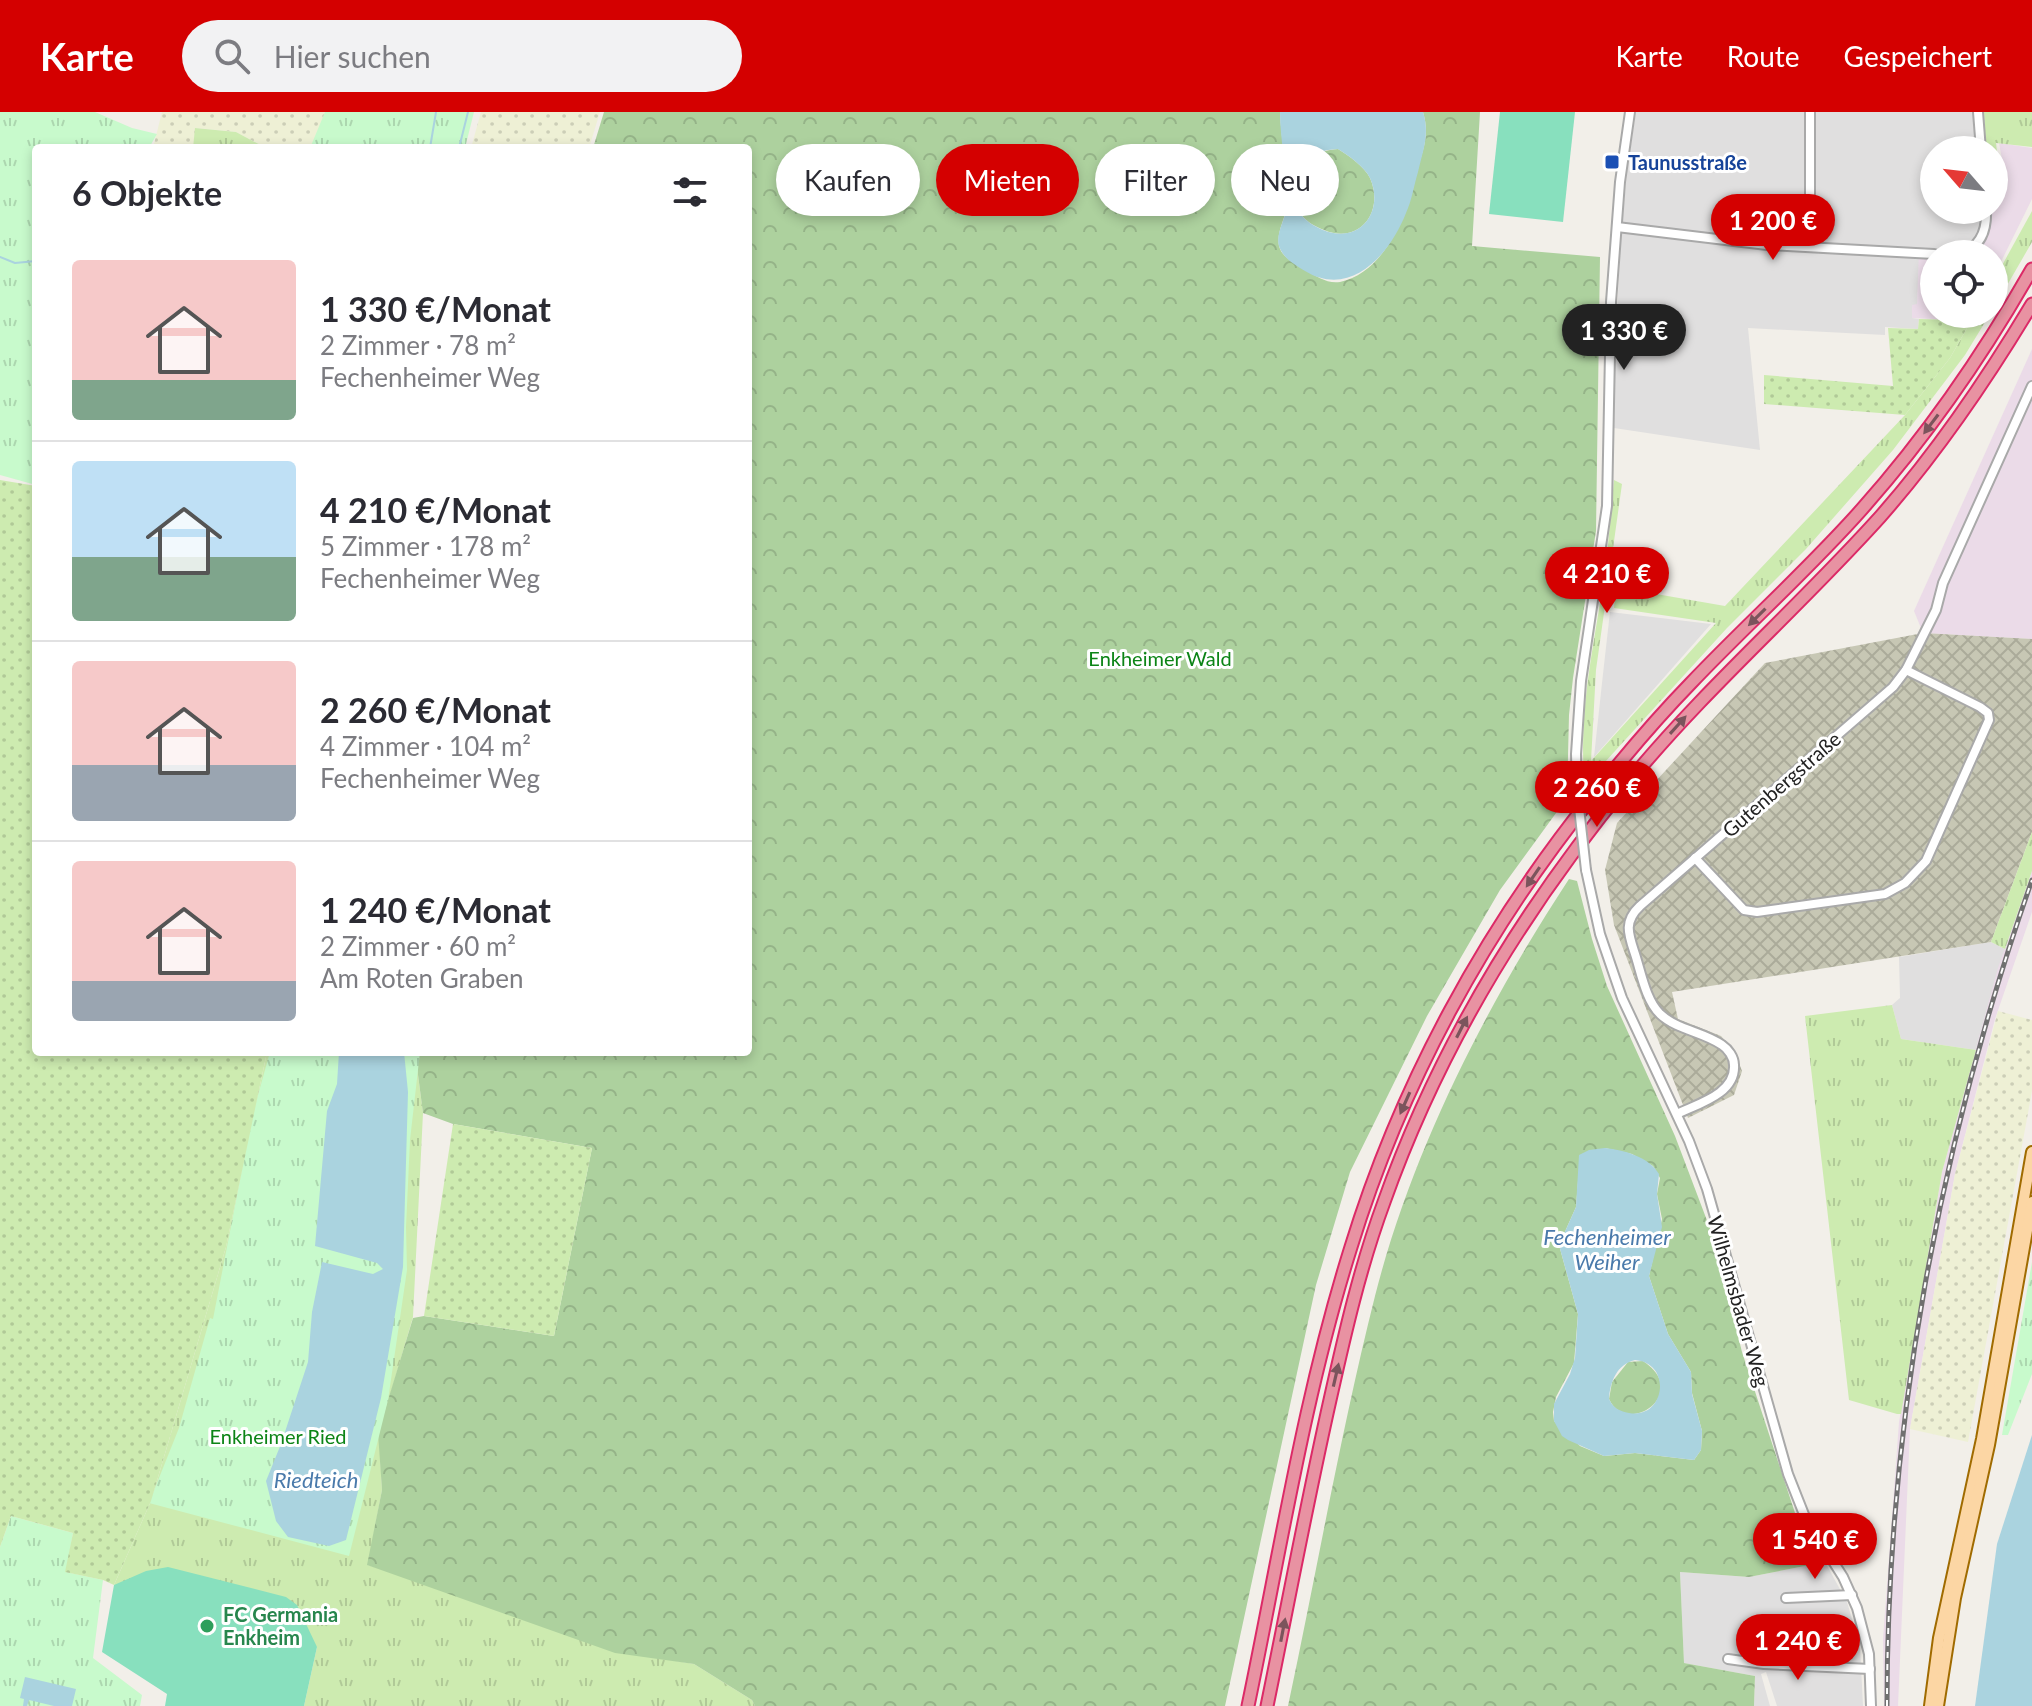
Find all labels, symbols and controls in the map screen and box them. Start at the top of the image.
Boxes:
search box [182,20,742,92]
text: Karte [40,33,134,79]
icon: search [210,34,254,78]
text: Hier suchen [274,38,431,74]
text: Karte [1615,39,1683,73]
text: Route [1727,39,1800,73]
text: Gespeichert [1844,39,1992,73]
north arrow [1920,136,2008,224]
map controls [1920,136,2008,328]
chip: Kaufen [776,144,920,216]
chip: Mieten [936,144,1079,216]
chip: Filter [1095,144,1215,216]
chip: Neu [1231,144,1339,216]
place label: Taunusstraße [1628,150,1747,174]
marker: Taunusstraße [1603,153,1621,171]
icon: filters [668,170,712,214]
text: 6 Objekte [72,172,222,213]
pin: 1 200 € [1699,194,1847,262]
text: 1 200 € [1729,204,1817,236]
button: locate [1920,240,2008,328]
text: 1 330 €/Monat [320,288,551,329]
icon: home [136,292,232,388]
pin: 1 330 € [1550,304,1698,372]
text: 1 330 € [1580,314,1668,346]
text: 2 Zimmer · 78 m² [320,329,516,361]
text: Fechenheimer Weg [320,361,540,393]
one-way arrow [1924,414,1940,434]
text: 4 210 €/Monat [320,489,551,530]
icon: home [136,493,232,589]
text: 5 Zimmer · 178 m² [320,530,531,562]
pin: 4 210 € [1533,547,1681,615]
text: 4 210 € [1563,557,1651,589]
text: Fechenheimer Weg [320,562,540,594]
one-way arrow [1748,607,1767,626]
park label: Enkheimer Wald [1088,646,1232,670]
text: 2 260 €/Monat [320,689,551,730]
icon: home [136,693,232,789]
one-way arrow [1668,715,1686,734]
street label: Gutenbergstraße [1717,726,1845,842]
text: 4 Zimmer · 104 m² [320,730,531,762]
pin: 2 260 € [1523,761,1671,829]
text: Fechenheimer Weg [320,762,540,794]
text: 2 260 € [1553,771,1641,803]
one-way arrow [1526,866,1541,888]
text: 1 240 €/Monat [320,889,551,930]
icon: home [136,893,232,989]
text: 2 Zimmer · 60 m² [320,930,516,962]
text: Am Roten Graben [320,962,523,994]
one-way arrow [1456,1015,1469,1038]
one-way arrow [1399,1091,1412,1115]
street label: Wilhelmsbader Weg [1703,1213,1775,1389]
water label: Fechenheimer Weiher [1543,1223,1671,1275]
one-way arrow [1330,1362,1343,1387]
park label: Enkheimer Ried [209,1424,347,1448]
water label: Riedteich [274,1466,358,1493]
pin: 1 540 € [1741,1513,1889,1581]
text: 1 540 € [1771,1523,1859,1555]
place label: FC Germania Enkheim [223,1602,338,1649]
pin: 1 240 € [1724,1614,1872,1682]
marker: FC Germania Enkheim [198,1617,216,1635]
one-way arrow [1277,1617,1290,1642]
text: 1 240 € [1754,1624,1842,1656]

